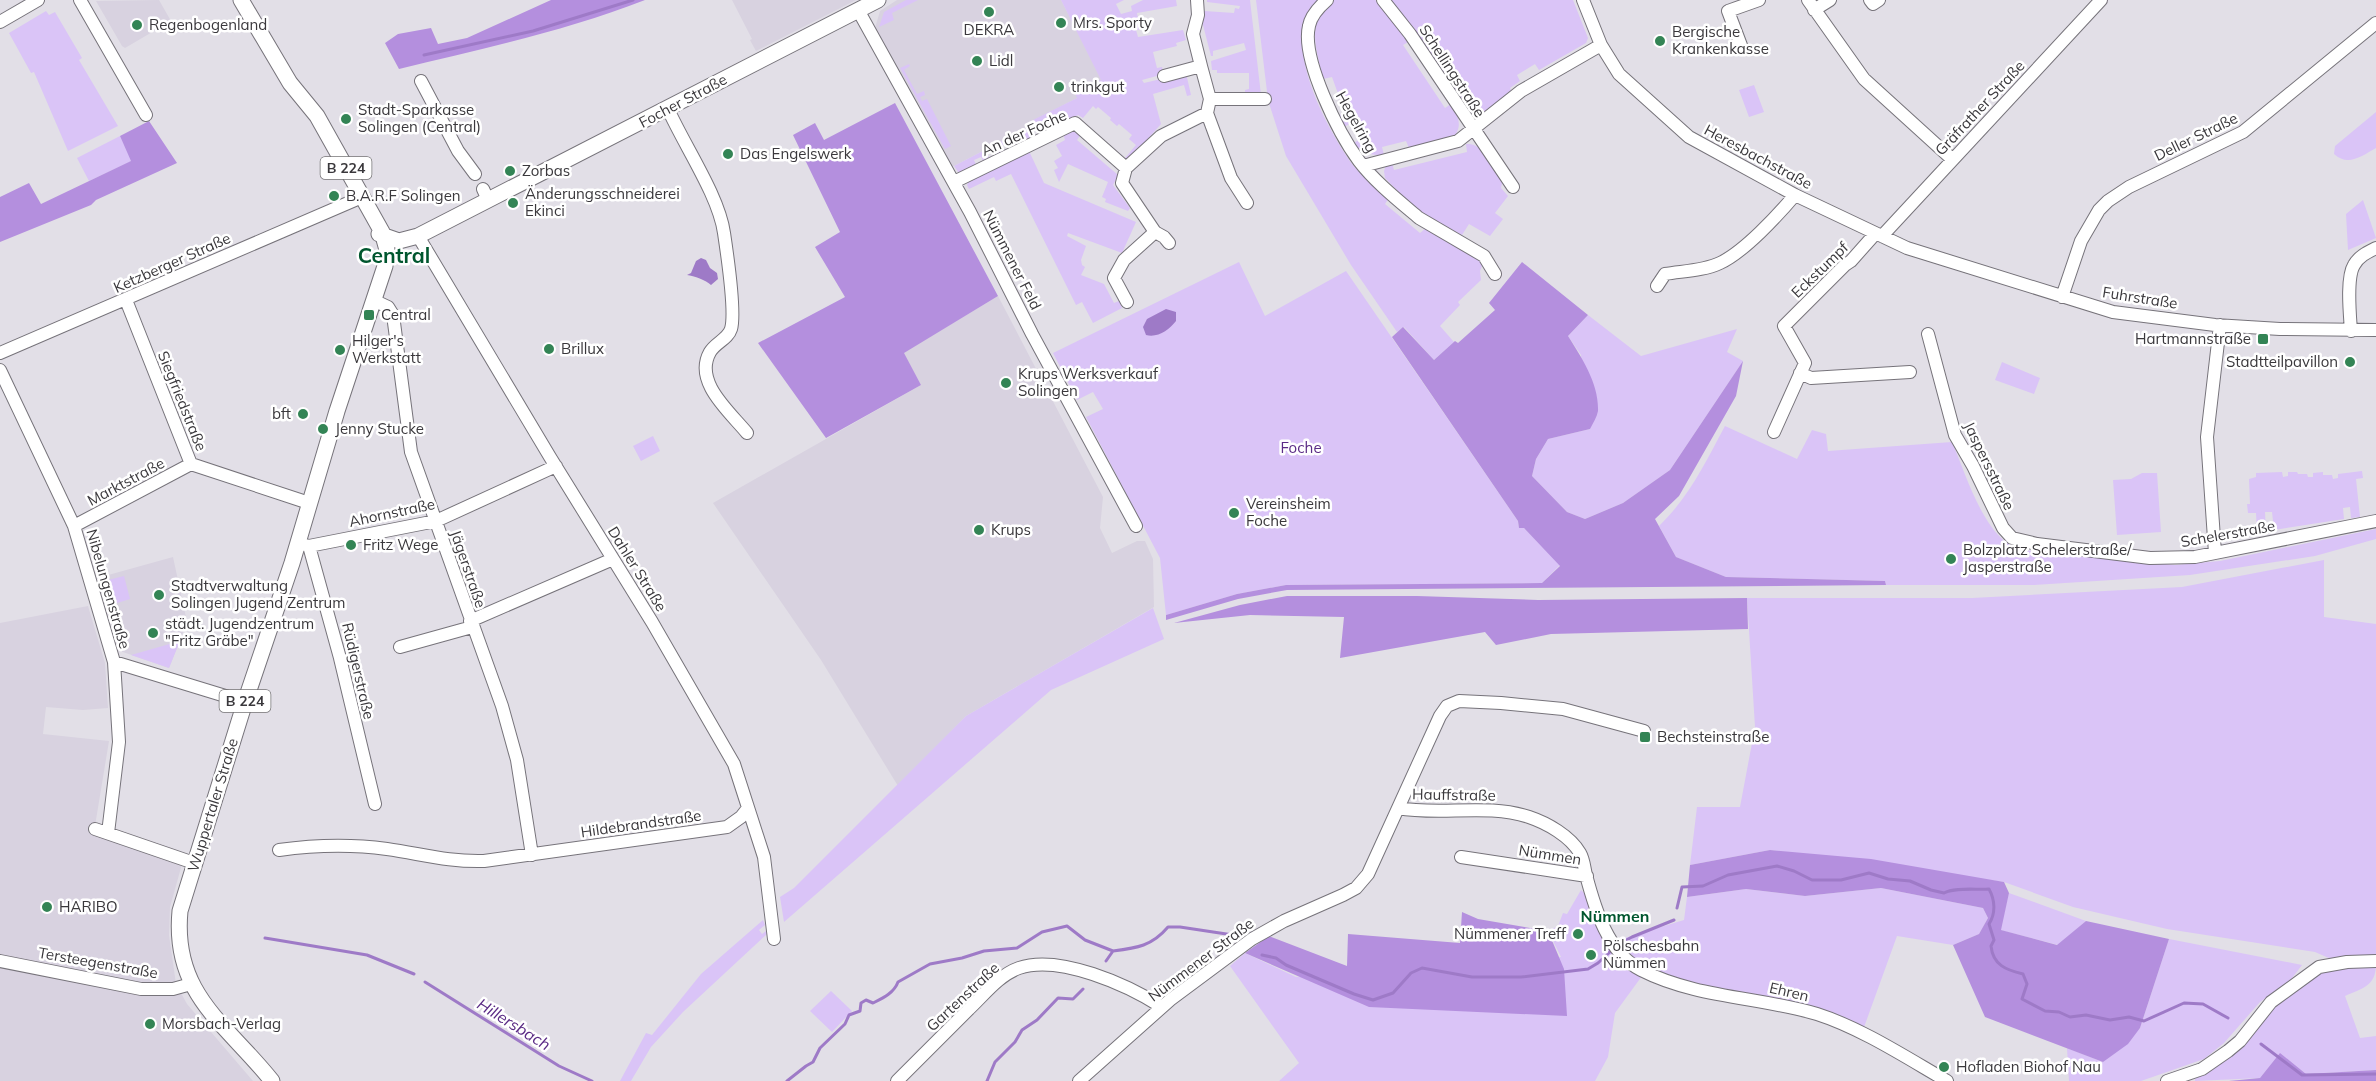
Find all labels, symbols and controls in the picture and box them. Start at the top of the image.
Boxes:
marker: DEKRA [982,5,996,19]
place label: Mrs. Sporty [1073,13,1152,32]
place label: Regenbogenland [149,15,267,34]
marker: Mrs. Sporty [1054,16,1068,30]
marker: Regenbogenland [130,18,144,32]
place label: DEKRA [964,20,1014,39]
street label: Schellingstraße [1415,21,1490,121]
place label: Bergische Krankenkasse [1672,22,1769,58]
marker: Bergische Krankenkasse [1653,34,1667,48]
place label: Lidl [989,51,1013,70]
marker: Lidl [970,54,984,68]
street label: Gräfrather Straße [1931,56,2029,159]
street label: Focher Straße [635,69,730,132]
place label: trinkgut [1071,77,1125,96]
marker: trinkgut [1052,80,1066,94]
street label: Hegelring [1332,88,1381,156]
place label: Stadt-Sparkasse Solingen (Central) [358,100,481,136]
street label: An der Foche [978,105,1069,160]
street label: Deller Straße [2151,108,2241,165]
marker: Stadt-Sparkasse Solingen (Central) [339,112,353,126]
street label: Heresbachstraße [1701,120,1815,193]
place label: Das Engelswerk [740,144,852,163]
marker: Das Engelswerk [721,147,735,161]
road number: B 224 [320,157,372,179]
place label: Zorbas [522,161,570,180]
marker: Zorbas [503,164,517,178]
place label: Änderungsschneiderei Ekinci [525,184,680,220]
place label: B.A.R.F Solingen [346,186,461,205]
marker: B.A.R.F Solingen [327,189,341,203]
marker: Änderungsschneiderei Ekinci [506,196,520,210]
street label: Nümmener Feld [979,207,1046,313]
street label: Ketzberger Straße [110,228,233,297]
street label: Eckstumpf [1787,237,1853,302]
district label: Central [358,242,430,268]
street label: Fuhrstraße [2101,282,2179,313]
place label: Central [381,305,431,324]
marker: Central [362,308,376,322]
place label: Hartmannstraße [2135,329,2251,348]
place label: Hilger's Werkstatt [352,331,421,367]
marker: Hartmannstraße [2256,332,2270,346]
place label: Brillux [561,339,604,358]
marker: Brillux [542,342,556,356]
marker: Hilger's Werkstatt [333,343,347,357]
street label: Siegfriedstraße [154,348,211,454]
place label: Stadtteilpavillon [2226,352,2338,371]
marker: Stadtteilpavillon [2343,355,2357,369]
place label: Krups Werksverkauf Solingen [1018,364,1159,400]
marker: Krups Werksverkauf Solingen [999,376,1013,390]
place label: bft [272,404,291,423]
marker: bft [296,407,310,421]
street label: Jaspersstraße [1960,418,2019,513]
place label: Jenny Stucke [335,419,424,438]
marker: Jenny Stucke [316,422,330,436]
park label: Foche [1280,438,1322,457]
street label: Marktstraße [84,453,168,510]
street label: Ahornstraße [347,494,437,531]
place label: Vereinsheim Foche [1246,494,1331,530]
marker: Vereinsheim Foche [1227,506,1241,520]
street label: Schelerstraße [2179,516,2277,551]
place label: Krups [991,520,1031,539]
street label: Dahler Straße [604,523,671,615]
marker: Krups [972,523,986,537]
street label: Nibelungenstraße [82,527,135,651]
street label: Jägerstraße [446,527,491,610]
place label: Fritz Wege [363,535,438,554]
marker: Fritz Wege [344,538,358,552]
place label: Bolzplatz Schelerstraße/ Jasperstraße [1963,540,2132,576]
marker: Bolzplatz Schelerstraße/ Jasperstraße [1944,552,1958,566]
place label: Stadtverwaltung Solingen Jugend Zentrum [171,576,345,612]
marker: Stadtverwaltung Solingen Jugend Zentrum [152,588,166,602]
place label: städt. Jugendzentrum "Fritz Gräbe" [165,614,314,650]
street label: Rüdigerstraße [338,621,379,721]
marker: städt. Jugendzentrum "Fritz Gräbe" [146,626,160,640]
road number: B 224 [220,690,270,712]
place label: Bechsteinstraße [1657,727,1769,746]
marker: Bechsteinstraße [1638,730,1652,744]
street label: Wuppertaler Straße [183,736,242,874]
street label: Hauffstraße [1412,784,1496,805]
street label: Hildebrandstraße [579,806,702,841]
street label: Nümmen [1517,840,1583,869]
place label: HARIBO [59,897,118,916]
marker: HARIBO [40,900,54,914]
district label: Nümmen [1581,906,1649,926]
street label: Nümmener Straße [1144,914,1257,1005]
place label: Nümmener Treff [1454,924,1567,943]
marker: Nümmener Treff [1571,927,1585,941]
place label: Pölschesbahn Nümmen [1603,936,1699,972]
street label: Tersteegenstraße [37,943,159,982]
marker: Pölschesbahn Nümmen [1584,948,1598,962]
street label: Gartenstraße [922,958,1003,1035]
street label: Ehren [1768,978,1811,1005]
water label: Hillersbach [474,994,554,1054]
place label: Morsbach-Verlag [162,1014,281,1033]
marker: Morsbach-Verlag [143,1017,157,1031]
place label: Hofladen Biohof Nau [1956,1057,2101,1076]
marker: Hofladen Biohof Nau [1937,1060,1951,1074]

